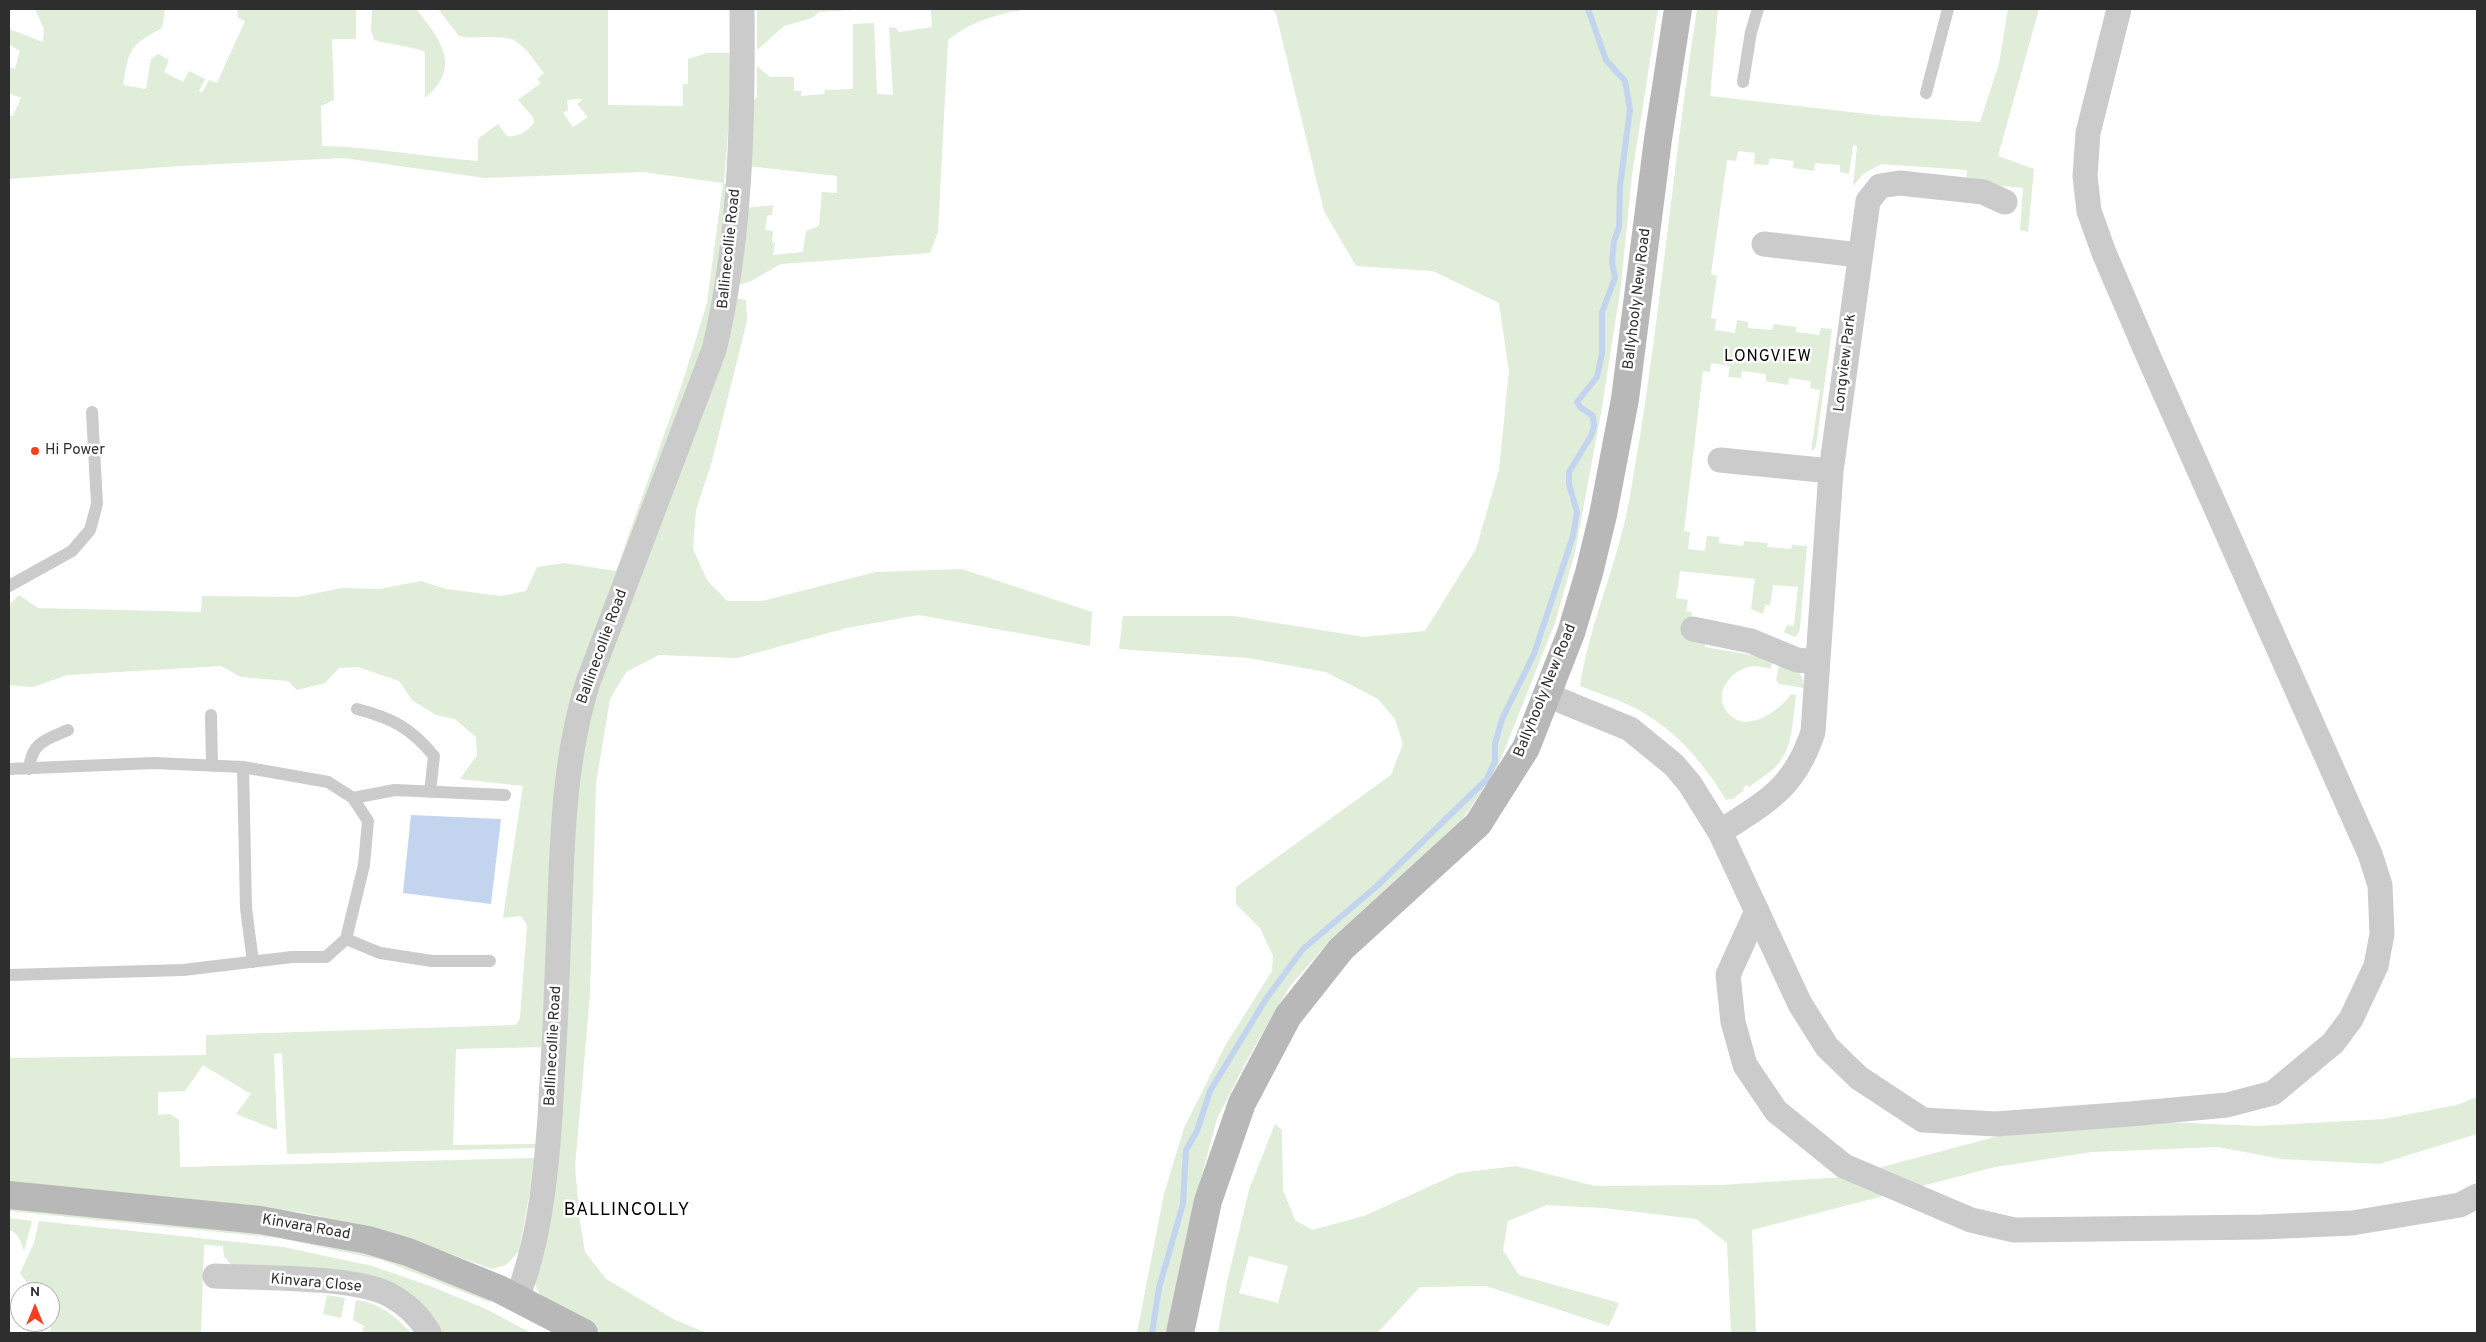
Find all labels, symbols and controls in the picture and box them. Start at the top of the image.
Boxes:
street label: Ballinecollie Road [715,188,745,310]
street label: Ballyhooly New Road [1620,227,1656,371]
street label: Longview Park [1831,313,1861,413]
district label: LONGVIEW [1723,348,1813,368]
place label: Hi Power [45,442,105,460]
marker: Hi Power [29,445,41,457]
street label: Ballinecollie Road [574,587,632,707]
street label: Ballyhooly New Road [1511,622,1581,760]
street label: Ballinecollie Road [542,985,566,1107]
district label: BALLINCOLLY [562,1200,692,1222]
street label: Kinvara Road [260,1211,352,1245]
street label: Kinvara Close [270,1271,362,1297]
north arrow [10,1282,60,1332]
text: N [30,1284,40,1301]

